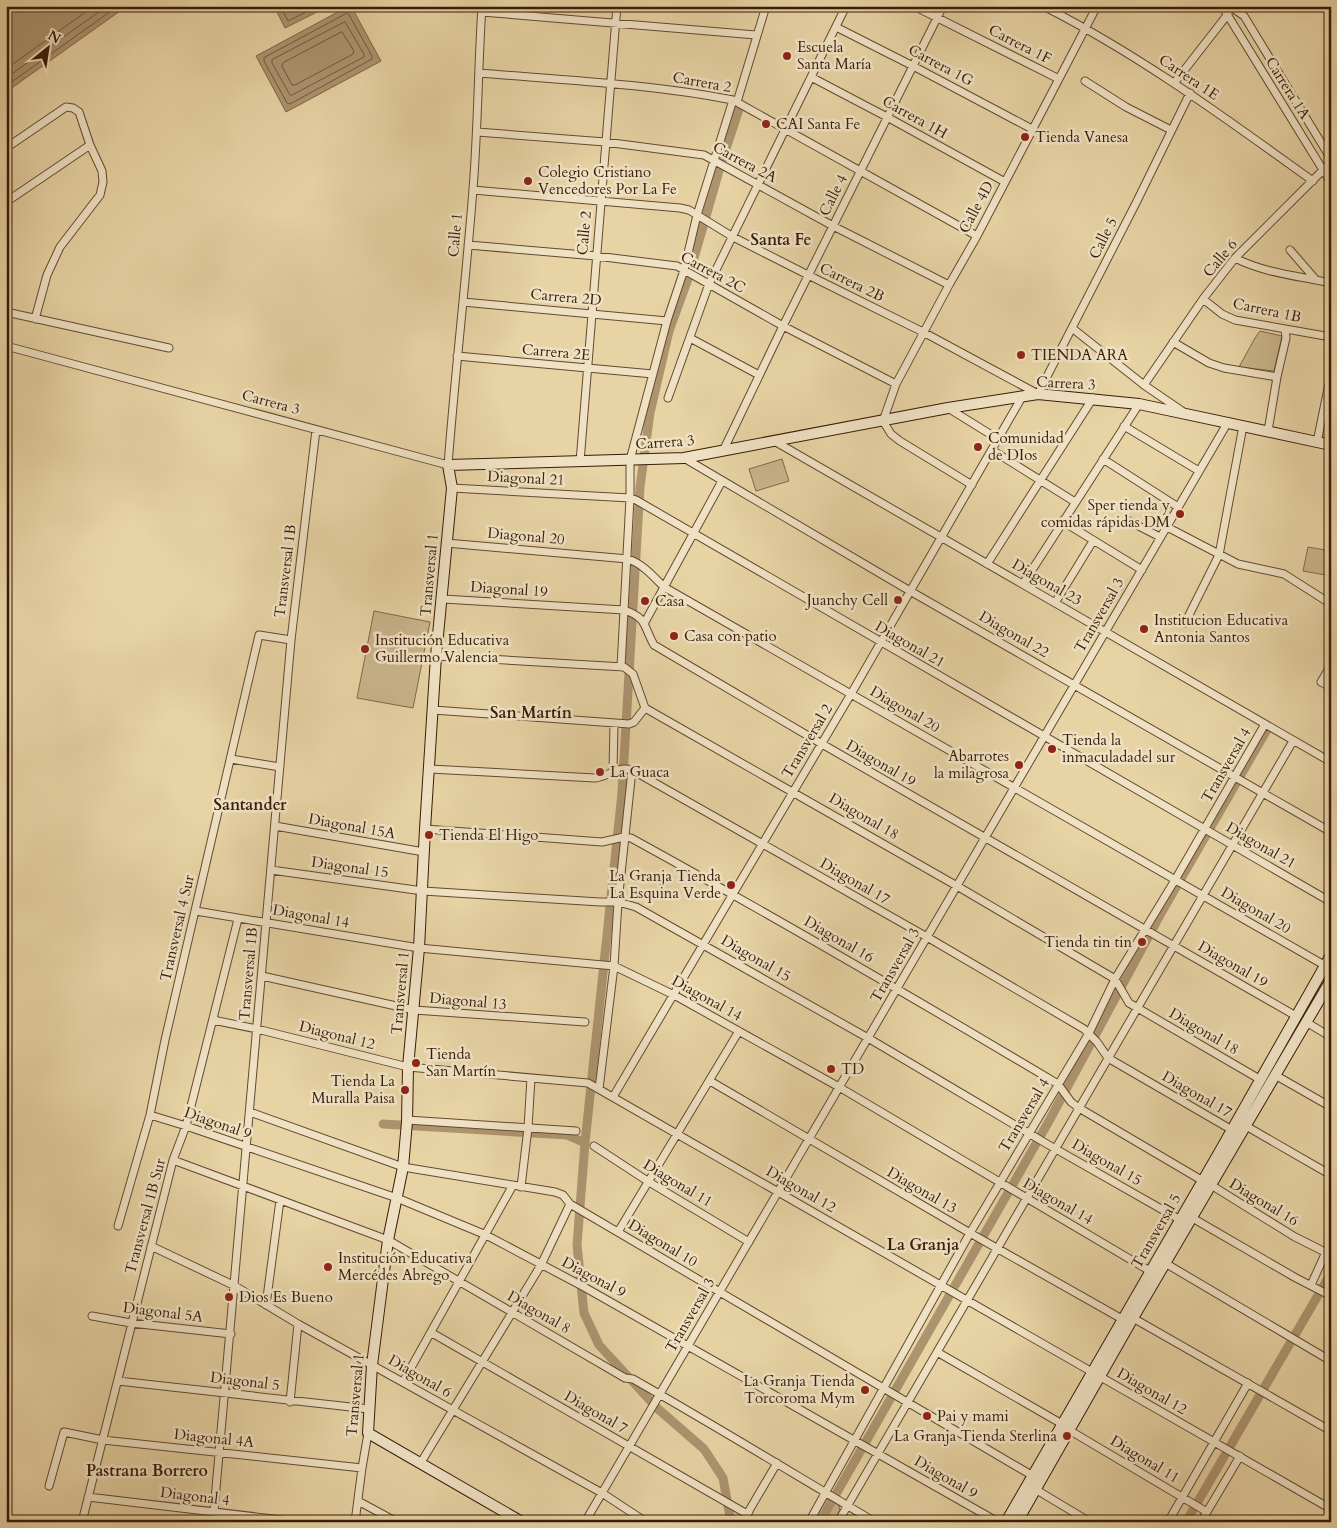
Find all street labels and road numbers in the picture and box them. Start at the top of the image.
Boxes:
street label: Carrera 1F [985,20,1055,68]
street label: Carrera 1G [905,39,977,91]
street label: Carrera 1E [1155,50,1223,104]
street label: Carrera 1A [1261,53,1315,123]
street label: Carrera 2 [671,67,733,97]
street label: Carrera 1H [879,91,952,143]
street label: Carrera 2A [709,137,781,187]
street label: Calle 4 [814,171,852,219]
street label: Calle 4D [954,177,998,237]
street label: Calle 2 [572,210,596,256]
street label: Calle 1 [443,212,467,258]
street label: Calle 5 [1084,214,1122,262]
street label: Calle 6 [1198,234,1242,281]
street label: Carrera 2C [677,247,749,297]
street label: Carrera 2B [816,258,888,306]
street label: Carrera 2D [529,284,603,310]
street label: Carrera 1B [1231,293,1303,327]
street label: Carrera 2E [521,339,591,365]
street label: Carrera 3 [1036,371,1096,395]
street label: Carrera 3 [240,385,302,419]
street label: Carrera 3 [635,430,695,454]
street label: Diagonal 21 [487,466,565,490]
street label: Transversal 1B [269,523,301,619]
street label: Diagonal 20 [486,523,566,549]
street label: Transversal 1 [415,533,443,617]
street label: Diagonal 23 [1008,554,1086,610]
street label: Transversal 3 [1069,574,1129,656]
street label: Diagonal 19 [470,576,549,602]
street label: Diagonal 22 [975,606,1053,662]
street label: Diagonal 21 [871,616,949,672]
street label: Diagonal 20 [866,681,944,737]
street label: Transversal 2 [777,700,837,782]
street label: Transversal 4 [1196,724,1256,806]
street label: Diagonal 19 [842,735,920,791]
street label: Diagonal 18 [825,788,903,844]
street label: Diagonal 15A [307,808,398,844]
street label: Diagonal 21 [1222,817,1300,873]
street label: Diagonal 15 [310,852,390,882]
street label: Diagonal 17 [816,853,894,909]
street label: Transversal 4 Sur [155,872,199,983]
street label: Diagonal 20 [1217,882,1295,938]
street label: Diagonal 14 [271,899,351,933]
street label: Diagonal 16 [800,911,878,967]
street label: Transversal 3 [865,924,925,1006]
street label: Transversal 1B [234,927,262,1021]
street label: Diagonal 15 [717,930,795,986]
street label: Diagonal 19 [1194,936,1272,992]
street label: Transversal 1 [386,951,414,1035]
street label: Diagonal 14 [668,970,746,1026]
street label: Diagonal 13 [428,988,508,1014]
street label: Diagonal 18 [1165,1003,1243,1059]
street label: Diagonal 12 [297,1016,377,1054]
street label: Diagonal 17 [1158,1066,1236,1122]
street label: Transversal 4 [994,1074,1054,1156]
street label: Diagonal 9 [182,1102,255,1144]
street label: Diagonal 15 [1068,1134,1146,1190]
street label: Diagonal 11 [640,1154,716,1212]
street label: Transversal 1B Sur [120,1156,170,1276]
street label: Diagonal 12 [762,1161,840,1217]
street label: Diagonal 13 [883,1162,961,1218]
street label: Diagonal 14 [1019,1173,1097,1229]
street label: Diagonal 16 [1226,1173,1303,1231]
street label: Transversal 5 [1126,1190,1186,1272]
street label: Diagonal 10 [625,1214,702,1272]
street label: Diagonal 9 [558,1252,630,1302]
street label: Transversal 3 [660,1274,720,1356]
street label: Diagonal 8 [504,1286,574,1338]
street label: Diagonal 5A [122,1297,205,1327]
street label: Diagonal 6 [385,1350,456,1402]
street label: Transversal 1 [341,1353,369,1437]
street label: Diagonal 12 [1113,1363,1191,1419]
street label: Diagonal 5 [209,1367,281,1395]
street label: Diagonal 7 [561,1386,632,1438]
street label: Diagonal 4A [173,1424,255,1452]
street label: Diagonal 11 [1107,1430,1183,1488]
street label: Diagonal 9 [911,1451,982,1503]
street label: Diagonal 4 [159,1482,231,1510]

